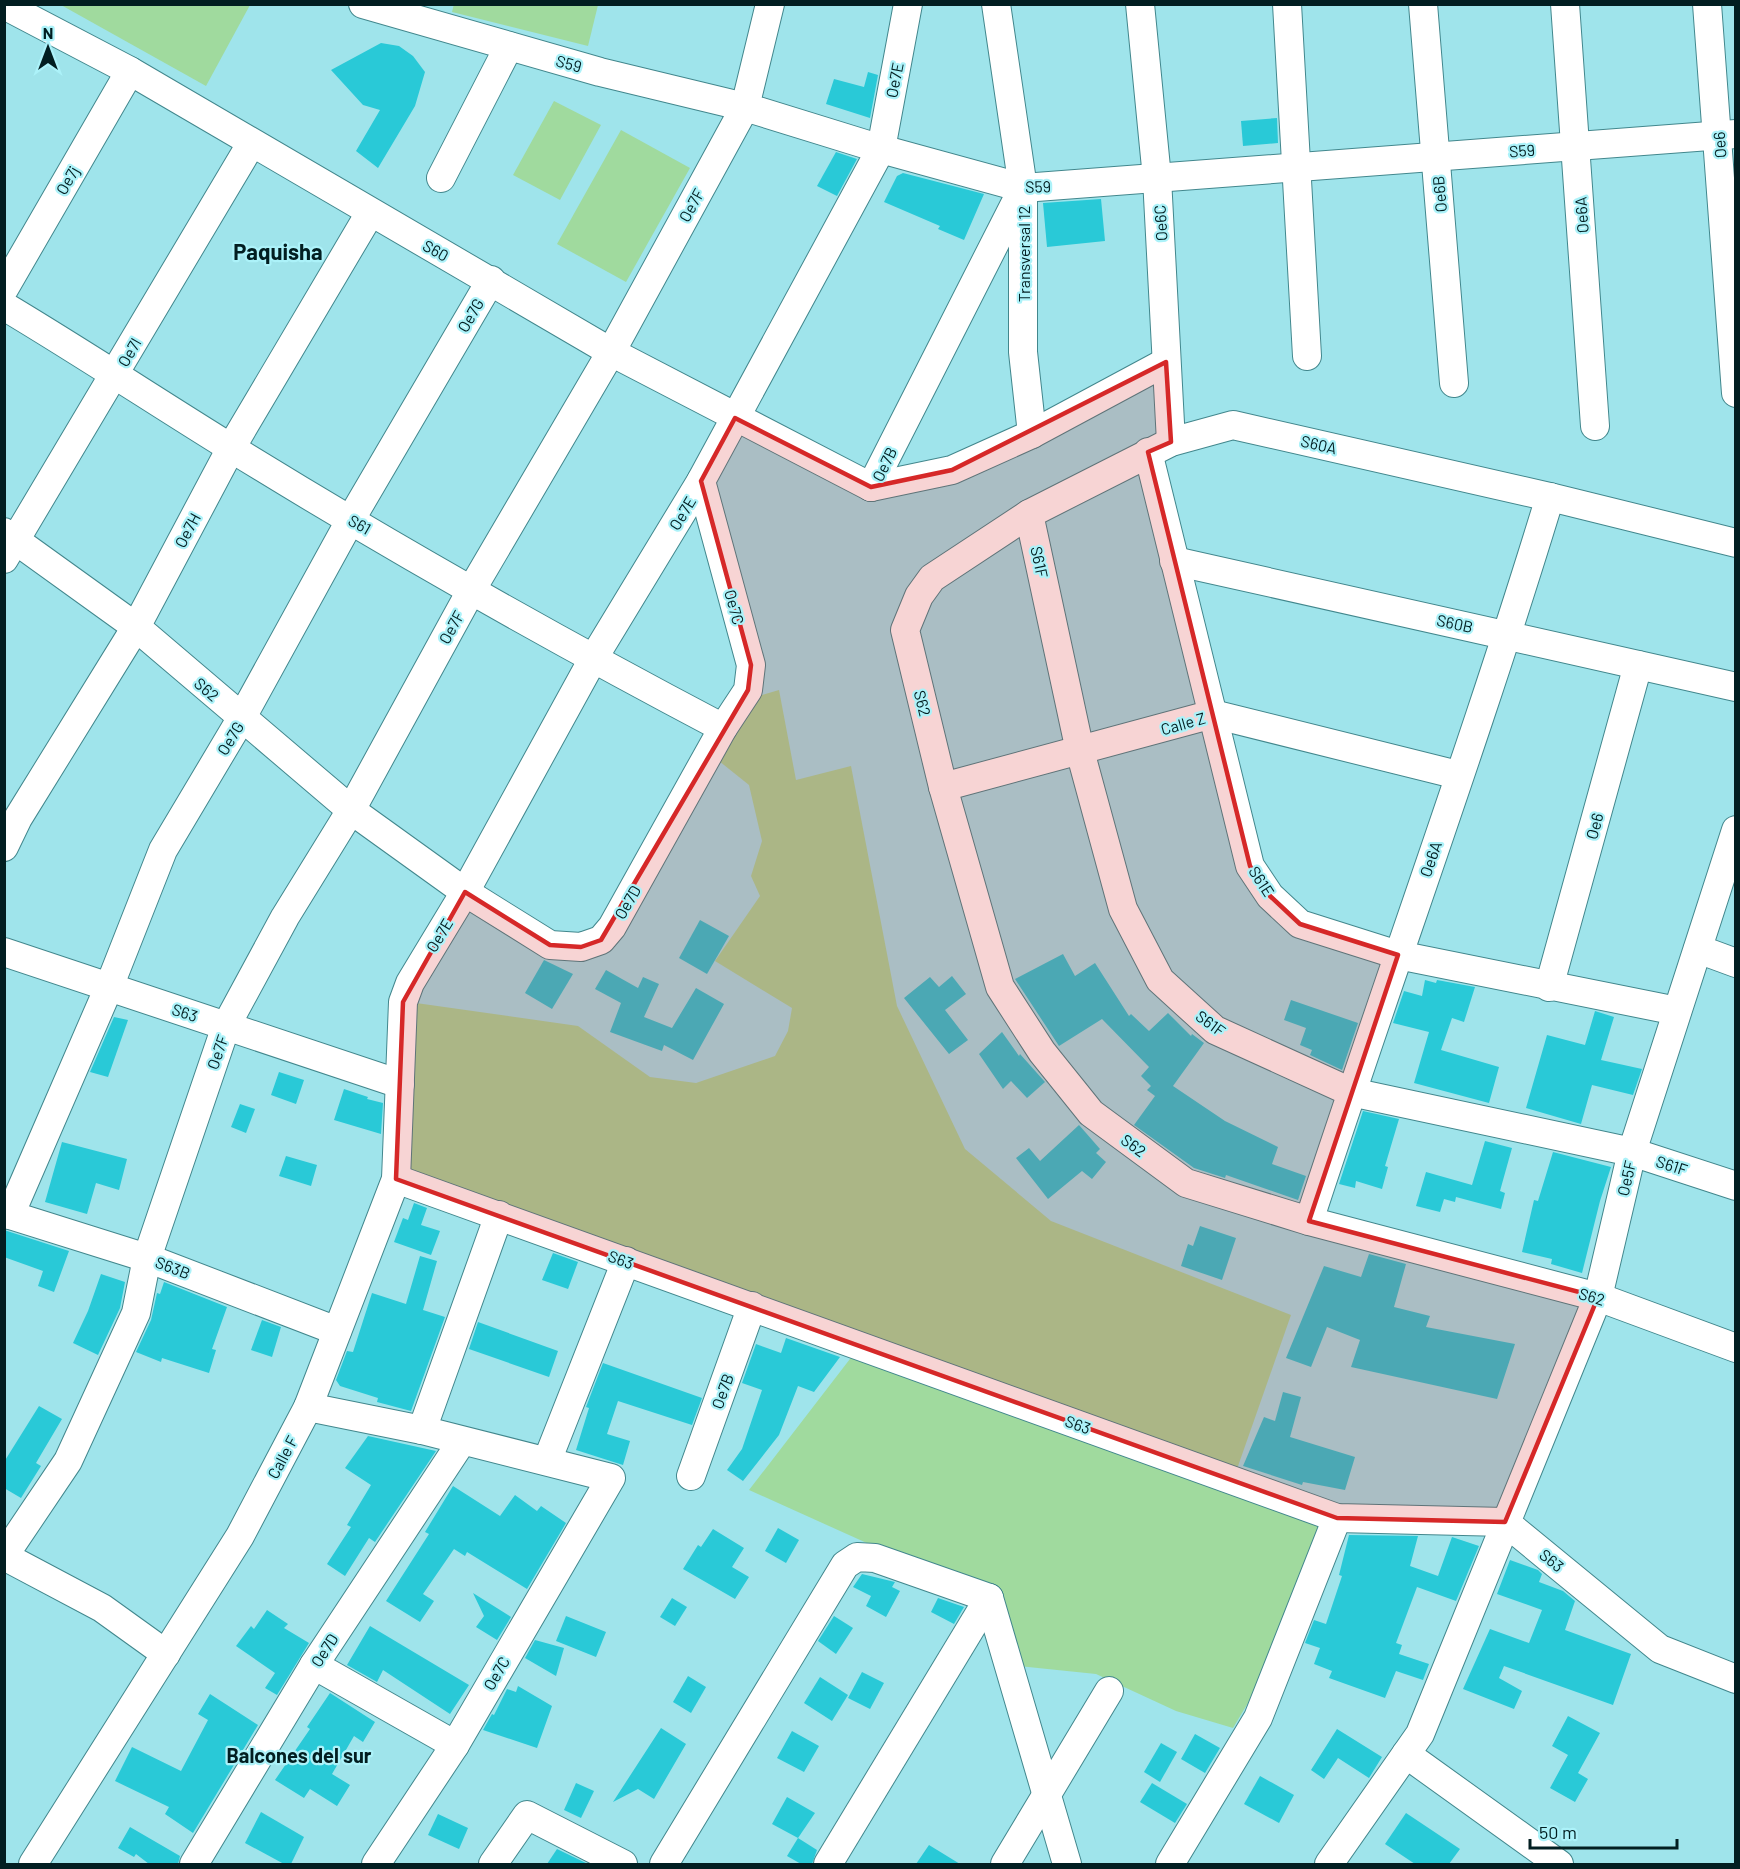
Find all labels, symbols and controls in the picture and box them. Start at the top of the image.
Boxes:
north arrow [18,18,78,78]
text: N [43,23,53,42]
street label: S59 [554,50,584,76]
street label: Oe7E [881,61,907,99]
street label: Oe6 [1709,131,1729,159]
street label: S59 [1508,140,1536,160]
street label: Oe7j [51,162,83,198]
street label: Oe6B [1428,175,1450,213]
street label: S59 [1025,176,1051,196]
street label: Oe7F [674,185,708,225]
street label: Oe6A [1570,196,1592,234]
street label: Oe6C [1150,204,1170,242]
street label: Transversal 12 [1014,206,1033,302]
street label: S60 [420,235,452,265]
district label: Paquisha [233,238,323,264]
street label: Oe7G [453,295,487,335]
street label: Oe7I [113,334,145,370]
street label: S60A [1299,431,1339,457]
street label: Oe7B [868,444,900,484]
street label: Oe7E [665,493,699,533]
street label: Oe7H [170,509,204,551]
street label: S61 [345,510,375,538]
street label: S61F [1027,544,1053,580]
street label: Oe7C [721,587,749,627]
street label: Oe7F [434,607,468,647]
street label: S60B [1435,610,1475,636]
street label: S62 [191,673,223,705]
street label: S62 [911,688,935,718]
street label: Calle Z [1158,708,1208,738]
street label: Oe7G [213,718,247,758]
street label: Oe6 [1581,811,1607,841]
street label: Oe6A [1415,838,1445,879]
street label: S61E [1245,862,1279,900]
street label: Oe7D [610,882,644,922]
street label: Oe7E [422,915,456,955]
street label: S63 [170,999,200,1025]
street label: S61F [1192,1006,1230,1040]
street label: Oe7F [202,1032,232,1072]
street label: S62 [1118,1130,1150,1160]
street label: S61F [1654,1151,1690,1179]
street label: Oe5F [1613,1158,1639,1198]
street label: S63 [606,1246,636,1272]
street label: S63B [153,1252,193,1282]
street label: S62 [1577,1283,1607,1309]
street label: Oe7B [707,1371,737,1411]
street label: S63 [1063,1411,1093,1437]
street label: Calle F [263,1432,301,1482]
street label: S63 [1536,1544,1568,1576]
street label: Oe7D [306,1630,342,1670]
street label: Oe7C [479,1653,513,1693]
district label: Balcones del sur [227,1743,372,1767]
scale bar [1530,1812,1677,1850]
text: 50 m [1539,1821,1577,1843]

